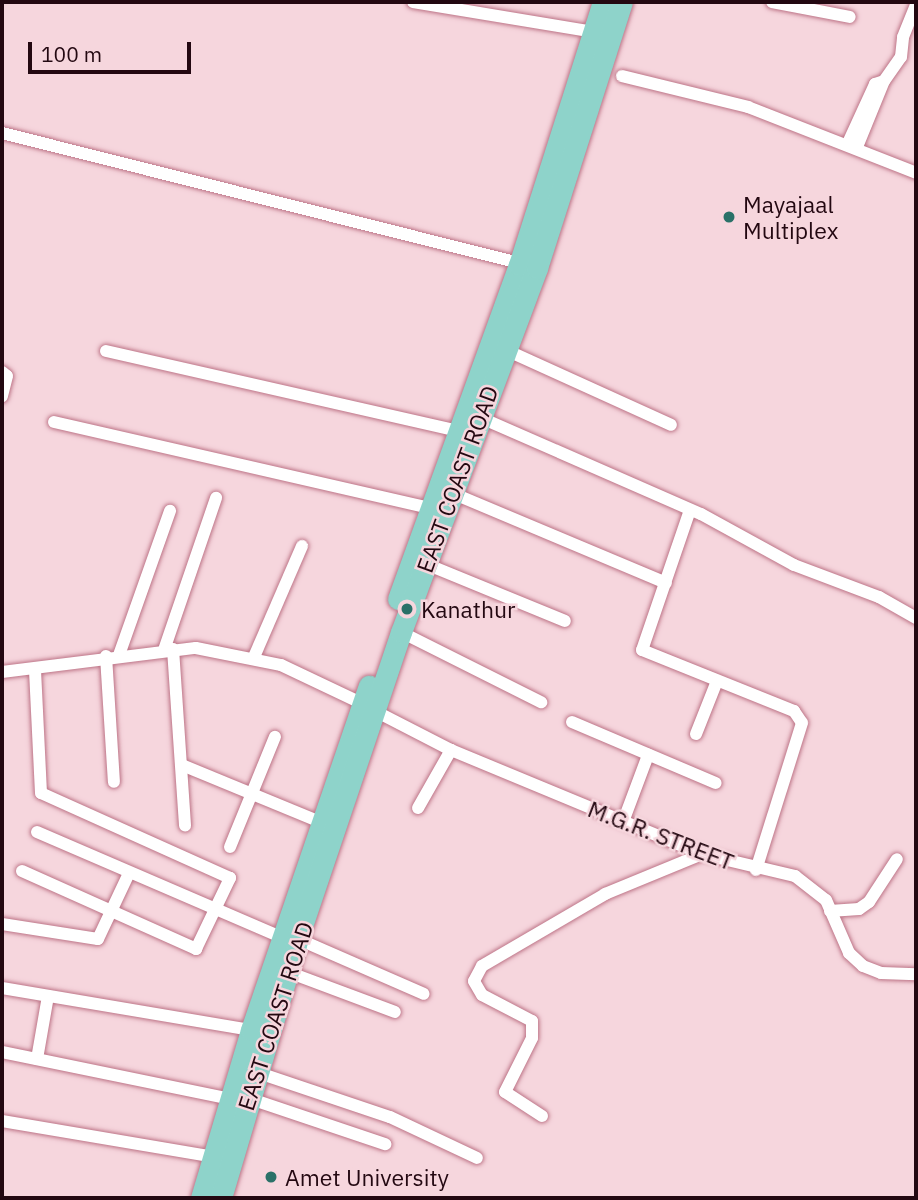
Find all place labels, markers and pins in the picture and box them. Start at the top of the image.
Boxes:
place label: Mayajaal Multiplex [743,190,838,244]
marker: Mayajaal Multiplex [721,209,737,225]
place label: Kanathur [421,595,516,623]
marker: Kanathur [399,601,415,617]
place label: Amet University [285,1163,449,1191]
marker: Amet University [263,1169,279,1185]

